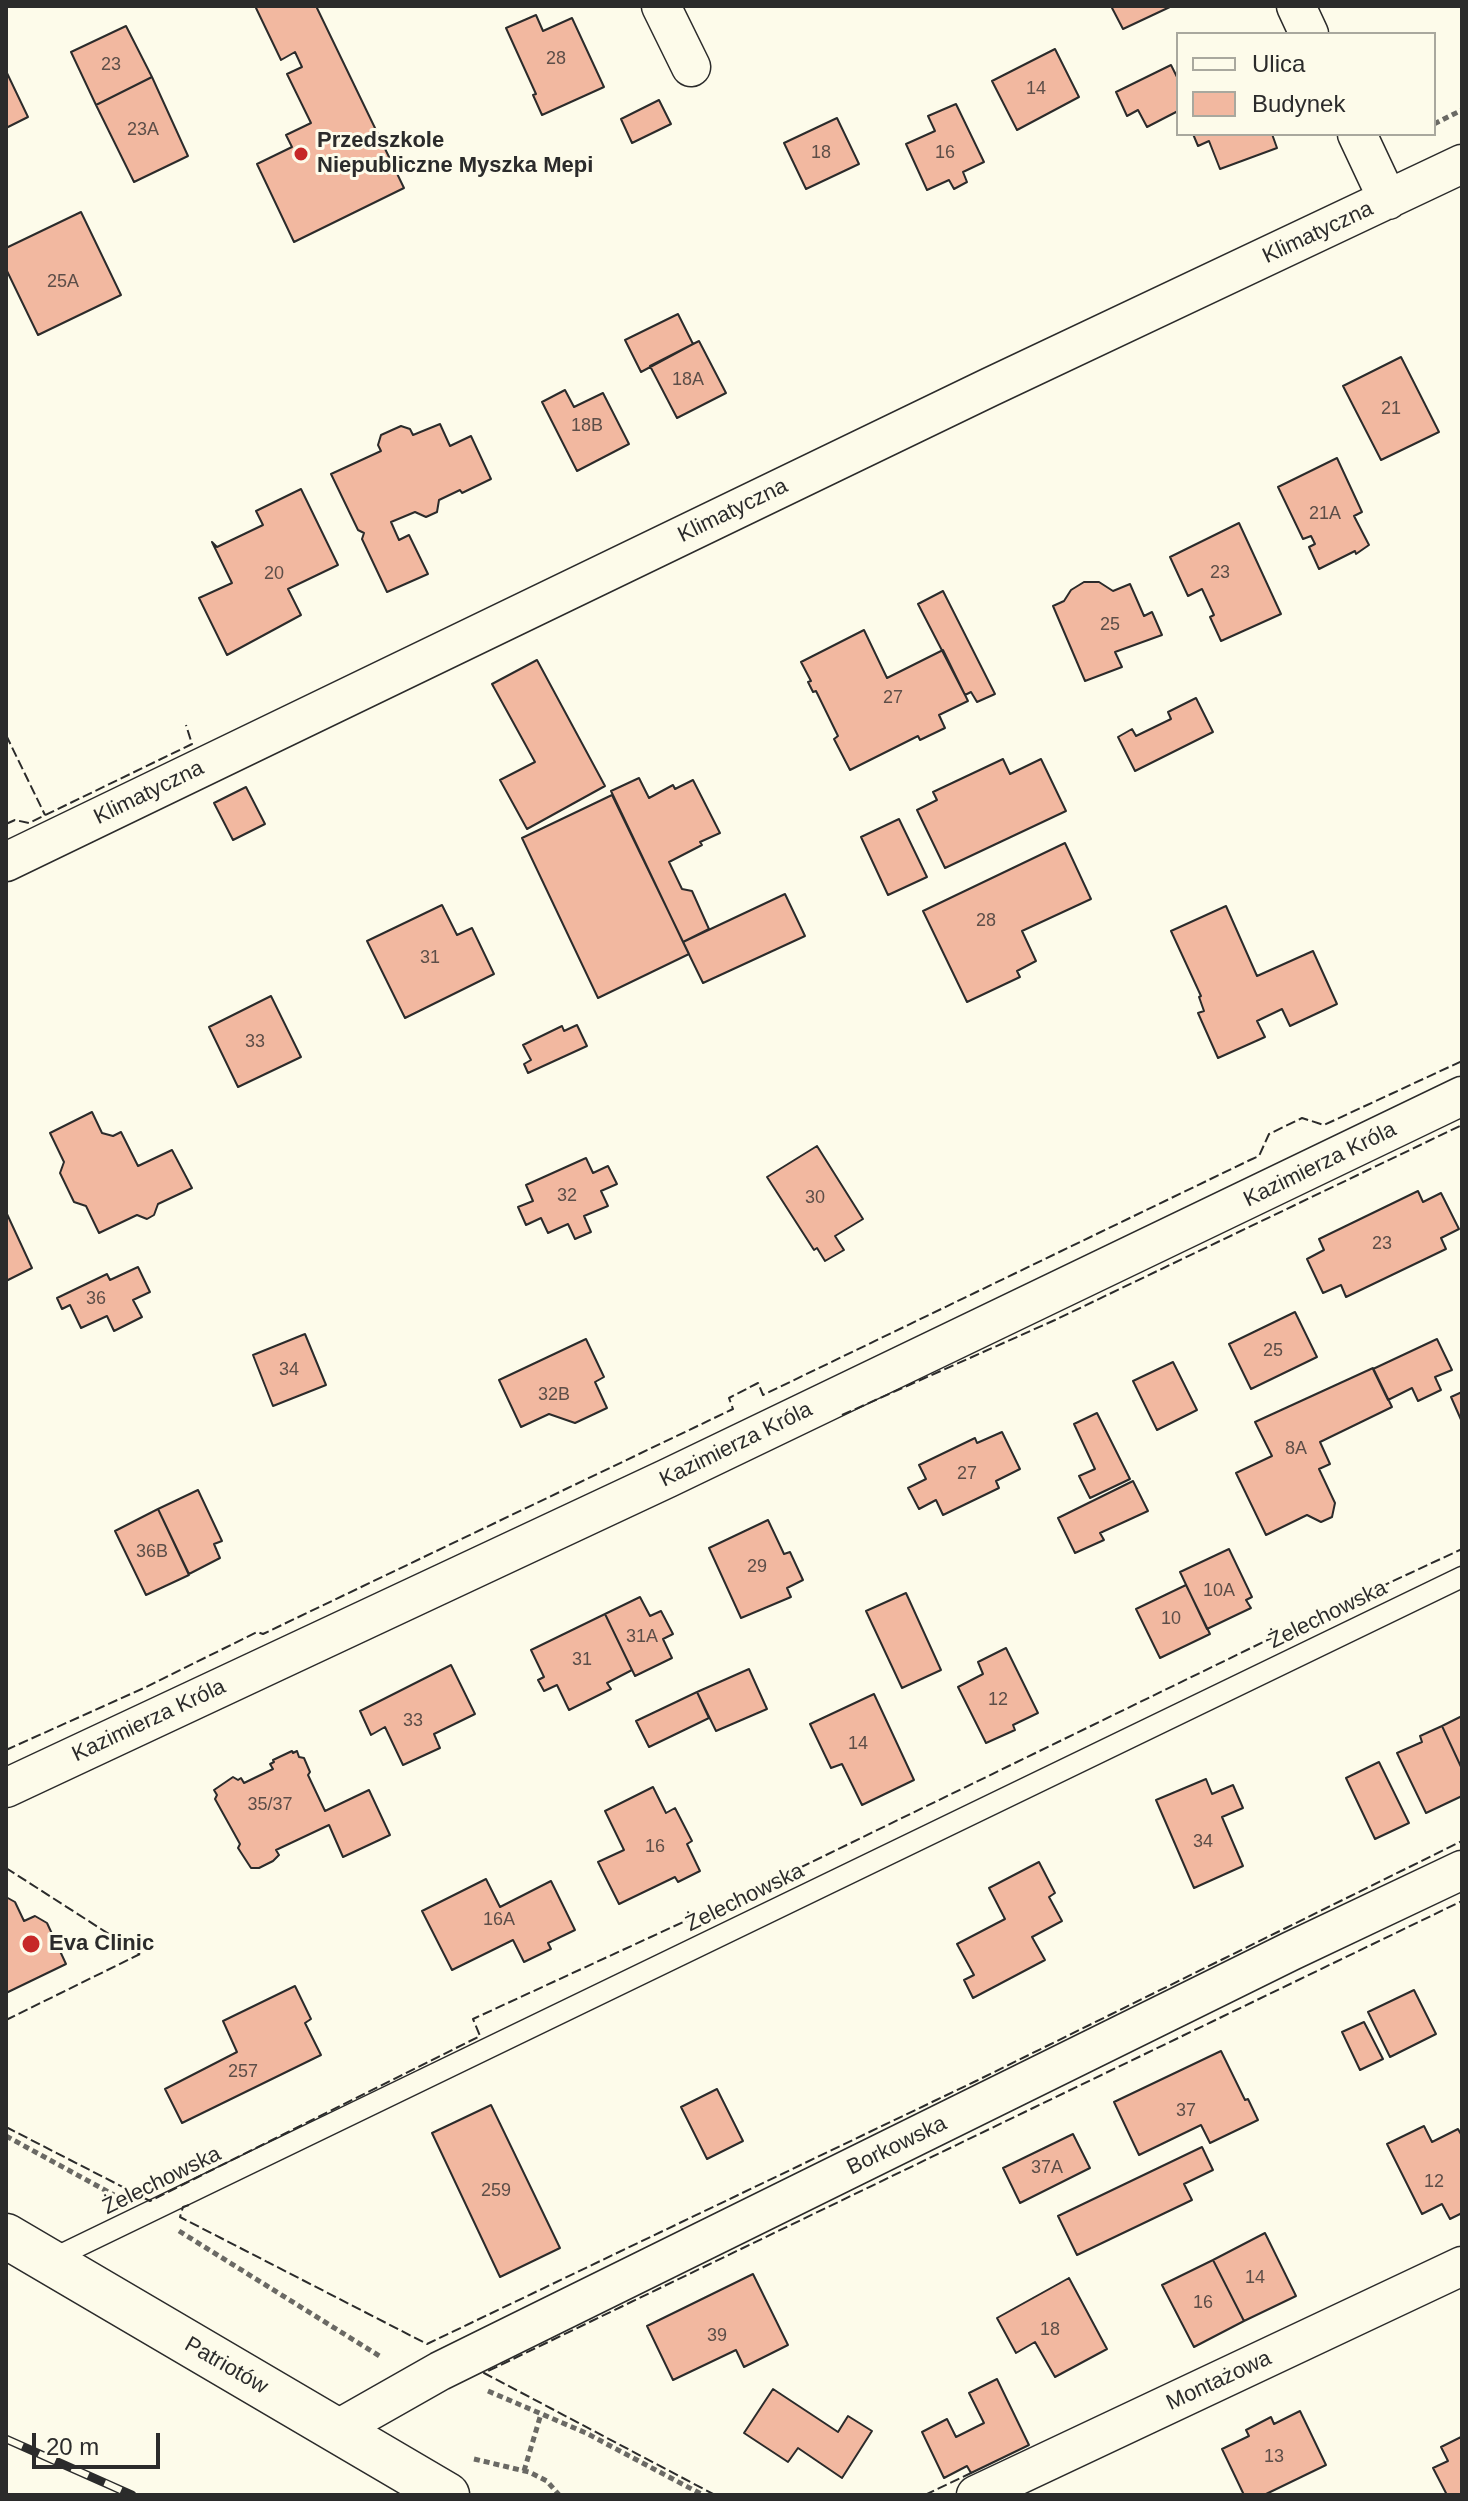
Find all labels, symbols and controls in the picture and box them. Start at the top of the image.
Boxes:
legend [1176,32,1436,136]
house number: 28 [546,48,566,70]
text: Ulica [1252,50,1305,77]
house number: 23 [101,54,121,76]
house number: 14 [1026,78,1046,100]
text: Budynek [1252,90,1345,117]
house number: 23A [127,119,159,141]
place label: Przedszkole Niepubliczne Myszka Mepi [317,128,593,180]
house number: 18 [811,142,831,164]
house number: 16 [935,142,955,164]
marker: Przedszkole Niepubliczne Myszka Mepi [292,145,310,163]
street label: Klimatyczna [1259,196,1377,270]
house number: 25A [47,271,79,293]
house number: 18A [672,369,704,391]
house number: 21 [1381,398,1401,420]
house number: 18B [571,415,603,437]
street label: Klimatyczna [674,473,792,549]
house number: 21A [1309,503,1341,525]
house number: 23 [1210,562,1230,584]
house number: 20 [264,563,284,585]
house number: 25 [1100,614,1120,636]
house number: 27 [883,687,903,709]
street label: Klimatyczna [90,755,208,831]
house number: 28 [976,910,996,932]
house number: 31 [420,947,440,969]
house number: 33 [245,1031,265,1053]
street label: Kazimierza Króla [1239,1117,1401,1213]
house number: 32 [557,1185,577,1207]
house number: 30 [805,1187,825,1209]
house number: 23 [1372,1233,1392,1255]
house number: 36 [86,1288,106,1310]
house number: 25 [1263,1340,1283,1362]
house number: 34 [279,1359,299,1381]
house number: 32B [538,1384,570,1406]
street label: Kazimierza Króla [655,1397,817,1493]
house number: 8A [1285,1438,1307,1460]
house number: 27 [957,1463,977,1485]
house number: 36B [136,1541,168,1563]
house number: 29 [747,1556,767,1578]
street label: Żelechowska [1265,1575,1391,1655]
house number: 10A [1203,1580,1235,1602]
house number: 10 [1161,1608,1181,1630]
house number: 31A [626,1626,658,1648]
house number: 31 [572,1649,592,1671]
street label: Kazimierza Króla [68,1674,230,1768]
house number: 12 [988,1689,1008,1711]
house number: 33 [403,1710,423,1732]
house number: 14 [848,1733,868,1755]
house number: 35/37 [247,1794,293,1816]
house number: 34 [1193,1831,1213,1853]
house number: 16 [645,1836,665,1858]
street label: Żelechowska [682,1858,808,1938]
house number: 16A [483,1909,515,1931]
place label: Eva Clinic [49,1931,154,1957]
marker: Eva Clinic [20,1933,42,1955]
house number: 257 [228,2061,258,2083]
house number: 37 [1176,2100,1196,2122]
street label: Borkowska [843,2111,951,2181]
street label: Żelechowska [99,2141,225,2221]
house number: 37A [1031,2157,1063,2179]
house number: 12 [1424,2171,1444,2193]
house number: 259 [481,2180,511,2202]
house number: 14 [1245,2267,1265,2289]
house number: 16 [1193,2292,1213,2314]
house number: 18 [1040,2319,1060,2341]
house number: 39 [707,2325,727,2347]
street label: Patriotów [180,2332,272,2400]
street label: Montażowa [1162,2345,1276,2417]
scale bar [36,2417,164,2467]
text: 20 m [46,2433,99,2460]
house number: 13 [1264,2446,1284,2468]

